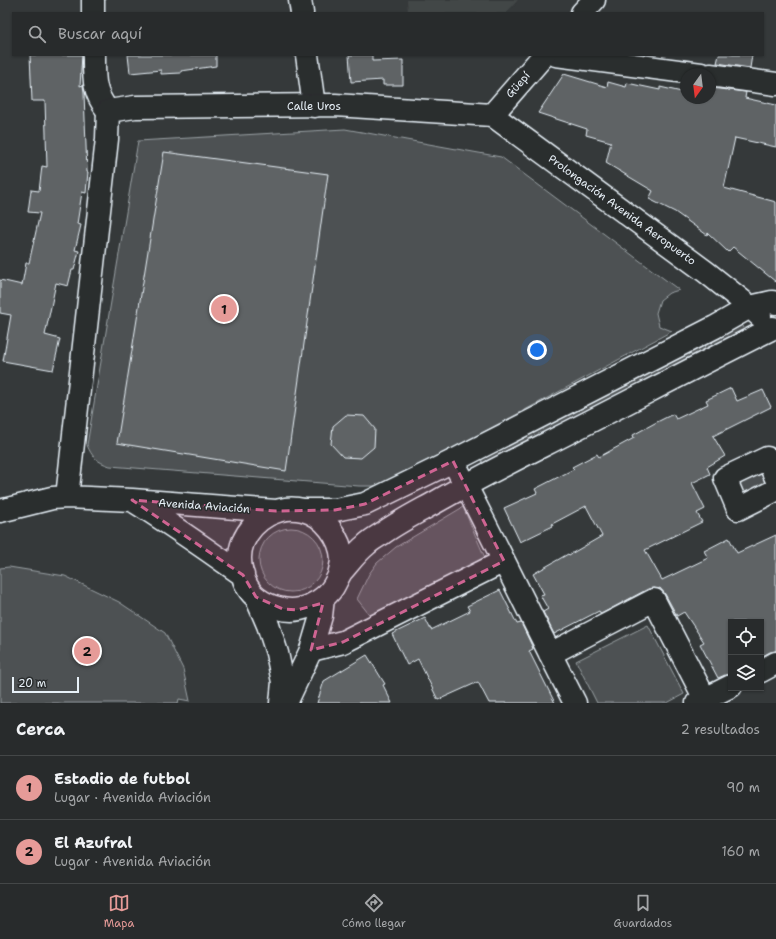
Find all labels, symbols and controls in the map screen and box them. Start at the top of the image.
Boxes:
search box [12,12,764,56]
icon: search [26,23,48,45]
text: Buscar aquí [58,24,142,44]
north arrow [680,68,716,104]
street label: Güepí [503,69,533,101]
street label: Calle Uros [287,99,341,114]
street label: Prolongación Avenida Aeropuerto [545,151,699,269]
pin: 1 [211,294,237,324]
your location [527,340,547,360]
street label: Avenida Aviación [158,495,251,517]
map controls [728,619,764,691]
button: locate [728,619,764,655]
pin: 2 [74,636,100,666]
button: layers [728,655,764,691]
scale bar [12,675,79,694]
text: 20 m [18,676,46,691]
text: Cerca [16,718,65,740]
text: 2 resultados [681,721,760,738]
text: Estadio de futbol [54,769,190,789]
text: 1 [26,779,32,796]
text: 90 m [726,779,760,796]
text: Lugar · Avenida Aviación [54,789,211,806]
text: El Azufral [54,833,132,853]
text: 2 [24,843,34,860]
text: 160 m [722,843,760,860]
text: Lugar · Avenida Aviación [54,853,211,870]
tab: Mapa [104,892,134,931]
tab: Cómo llegar [342,892,406,931]
tab: Guardados [614,892,672,931]

